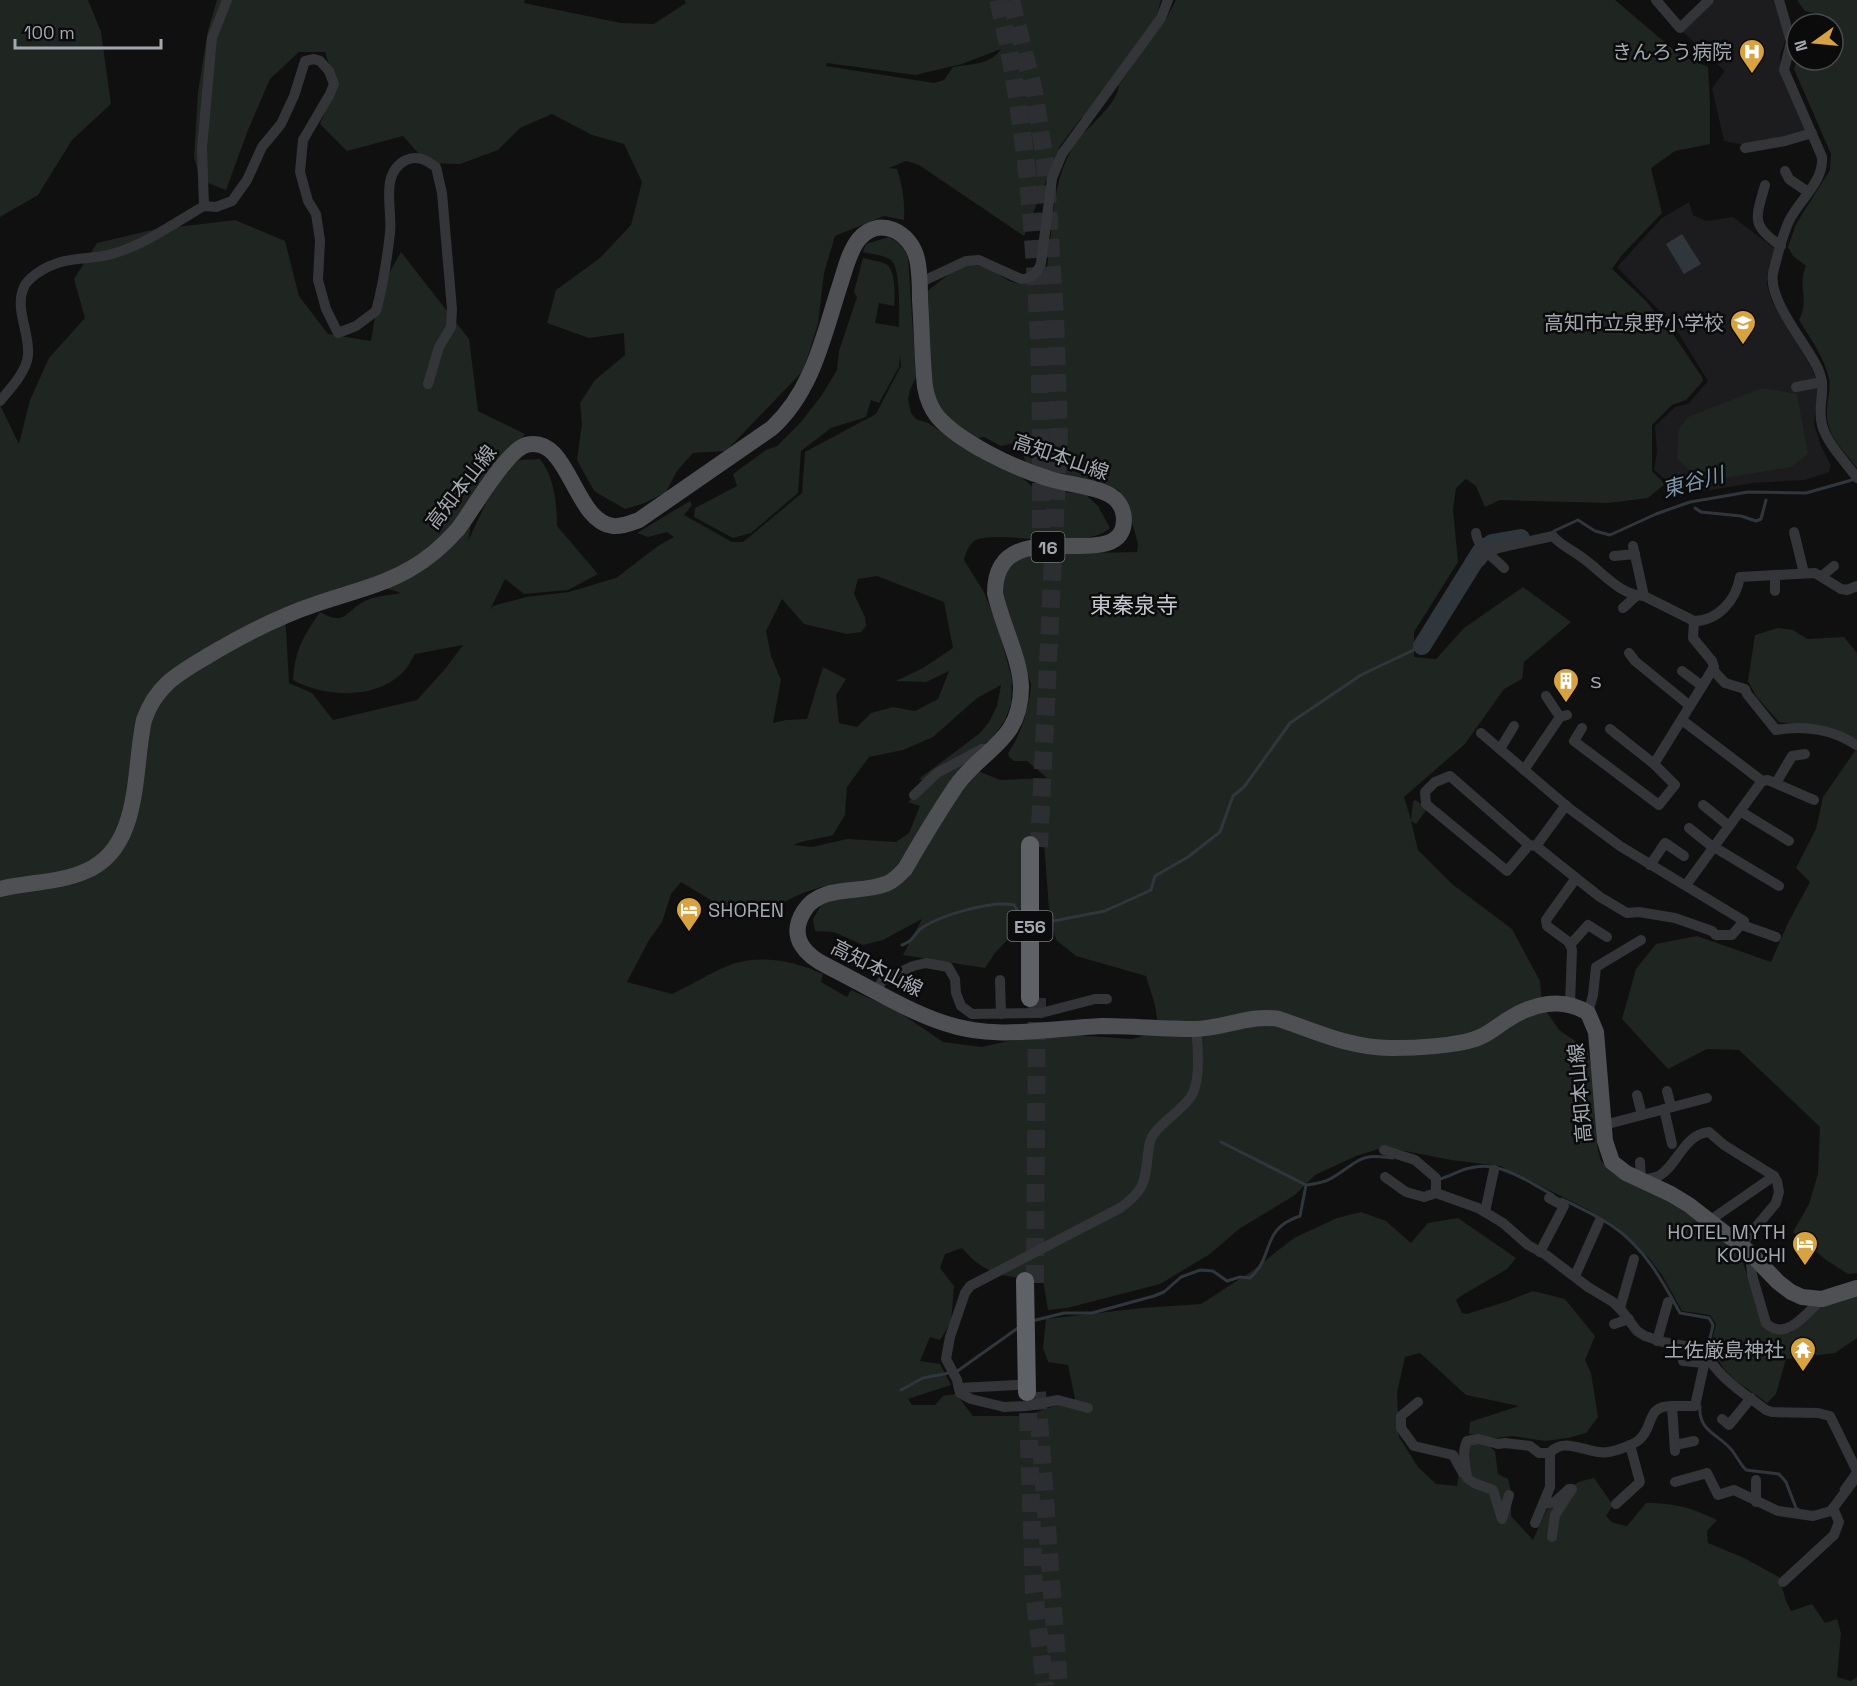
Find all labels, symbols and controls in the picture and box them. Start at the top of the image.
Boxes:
scale bar [15,12,160,50]
north arrow [1785,12,1845,72]
text: 100 m [24,21,75,44]
hospital icon: きんろう病院 [1737,37,1767,75]
text: N [1789,38,1813,54]
place label: きんろう病院 [1612,39,1732,65]
school or university icon: 高知市立泉野小学校 [1728,308,1758,346]
place label: 高知市立泉野小学校 [1544,310,1724,336]
street label: 高知本山線 [1009,428,1113,486]
street label: 高知本山線 [420,440,502,534]
water label: 東谷川 [1659,460,1729,503]
road number: 16 [1032,532,1064,562]
district label: 東秦泉寺 [1090,591,1178,619]
building icon: ｓ [1551,666,1581,704]
place label: ｓ [1586,668,1606,694]
hotel icon: SHOREN [674,895,704,933]
place label: SHOREN [708,897,784,923]
road number: E56 [1008,911,1052,941]
street label: 高知本山線 [827,934,927,1002]
street label: 高知本山線 [1563,1042,1597,1144]
place label: HOTEL MYTH KOUCHI [1667,1219,1786,1268]
hotel icon: HOTEL MYTH KOUCHI [1790,1229,1820,1267]
temple icon: 土佐厳島神社 [1788,1335,1818,1373]
place label: 土佐厳島神社 [1664,1337,1784,1363]

